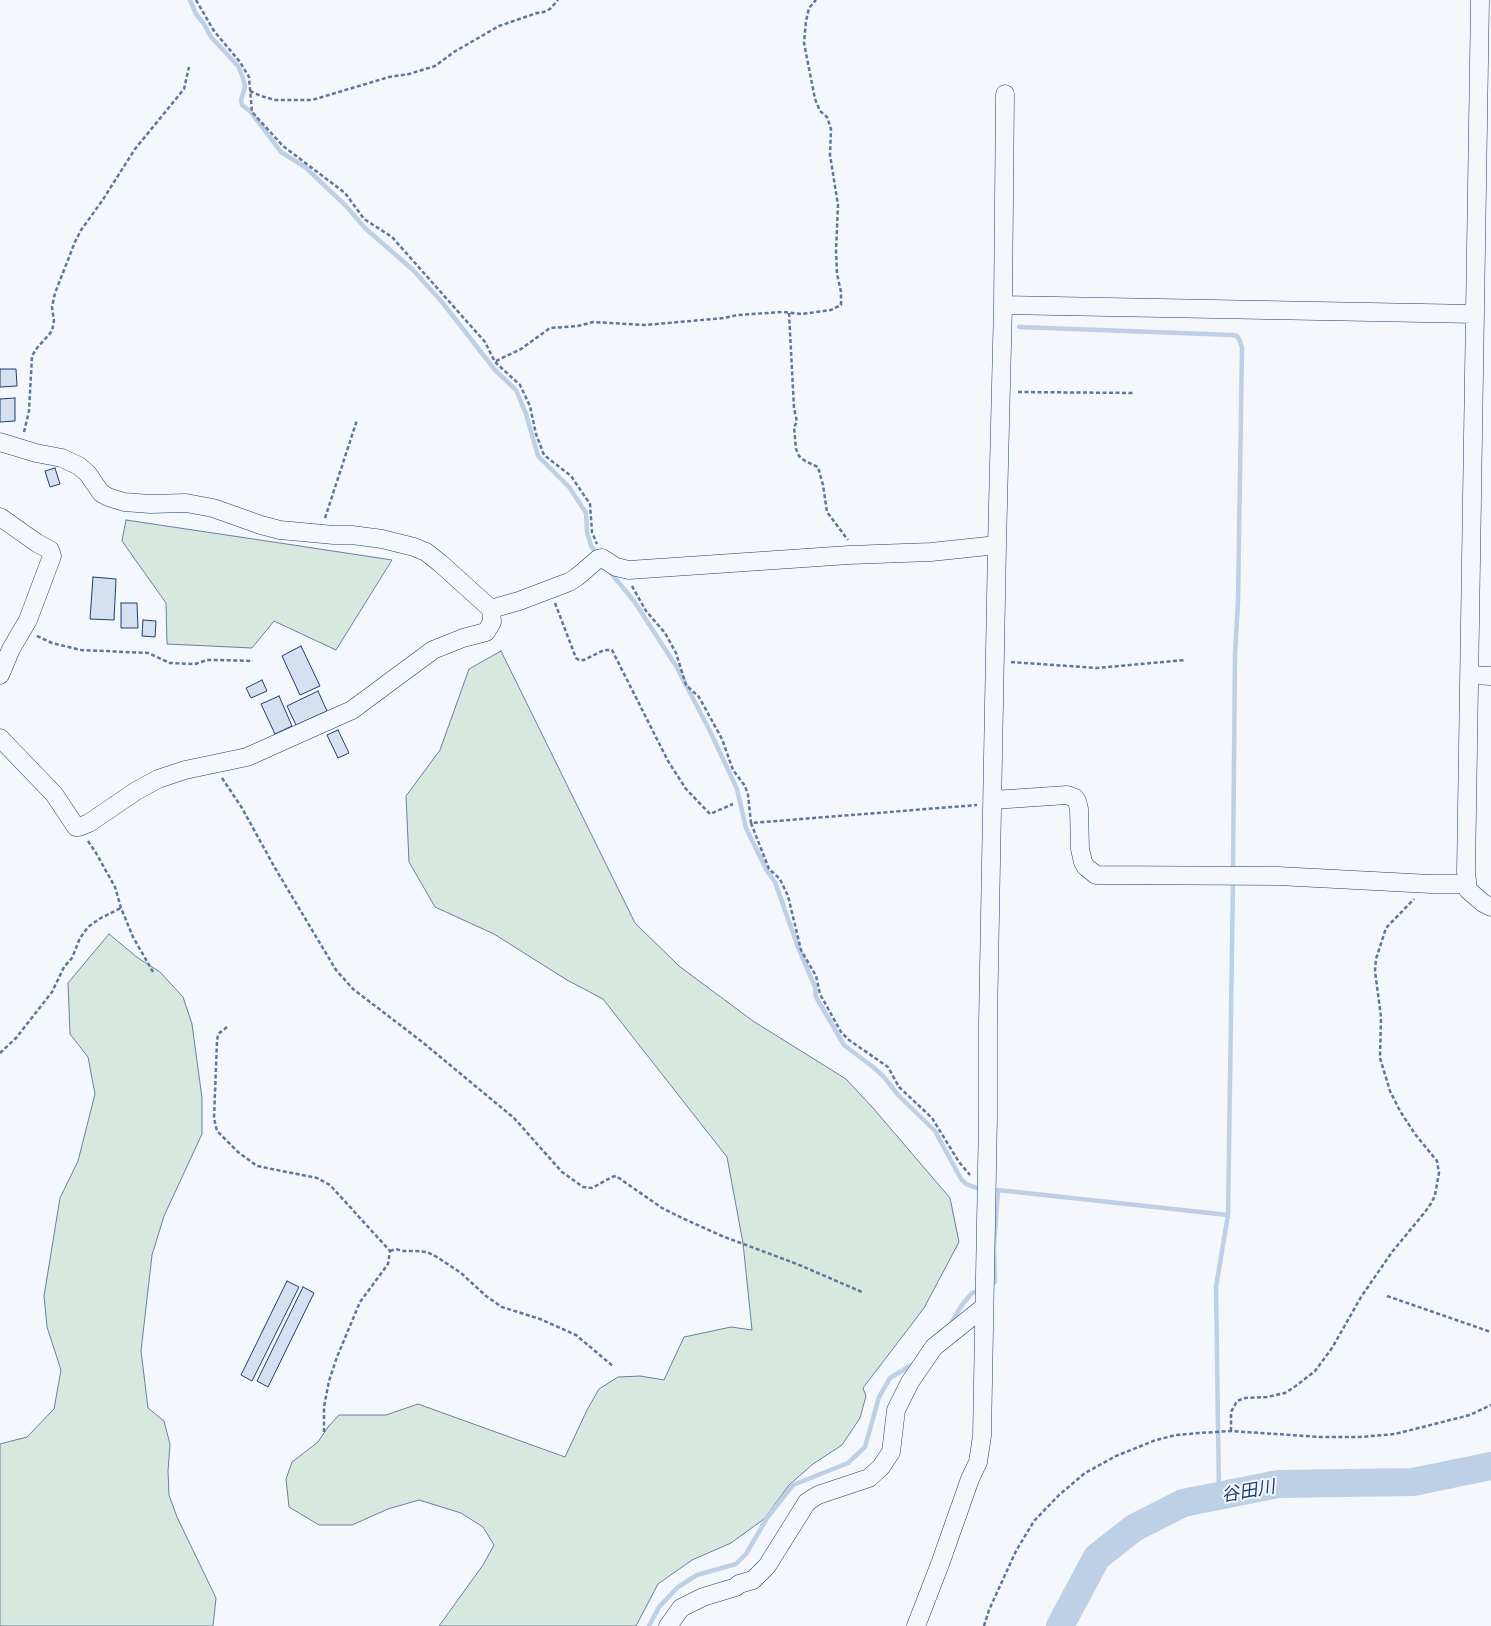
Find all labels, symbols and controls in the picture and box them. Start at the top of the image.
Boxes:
water label: 谷田川 [1220,1476,1276,1506]

